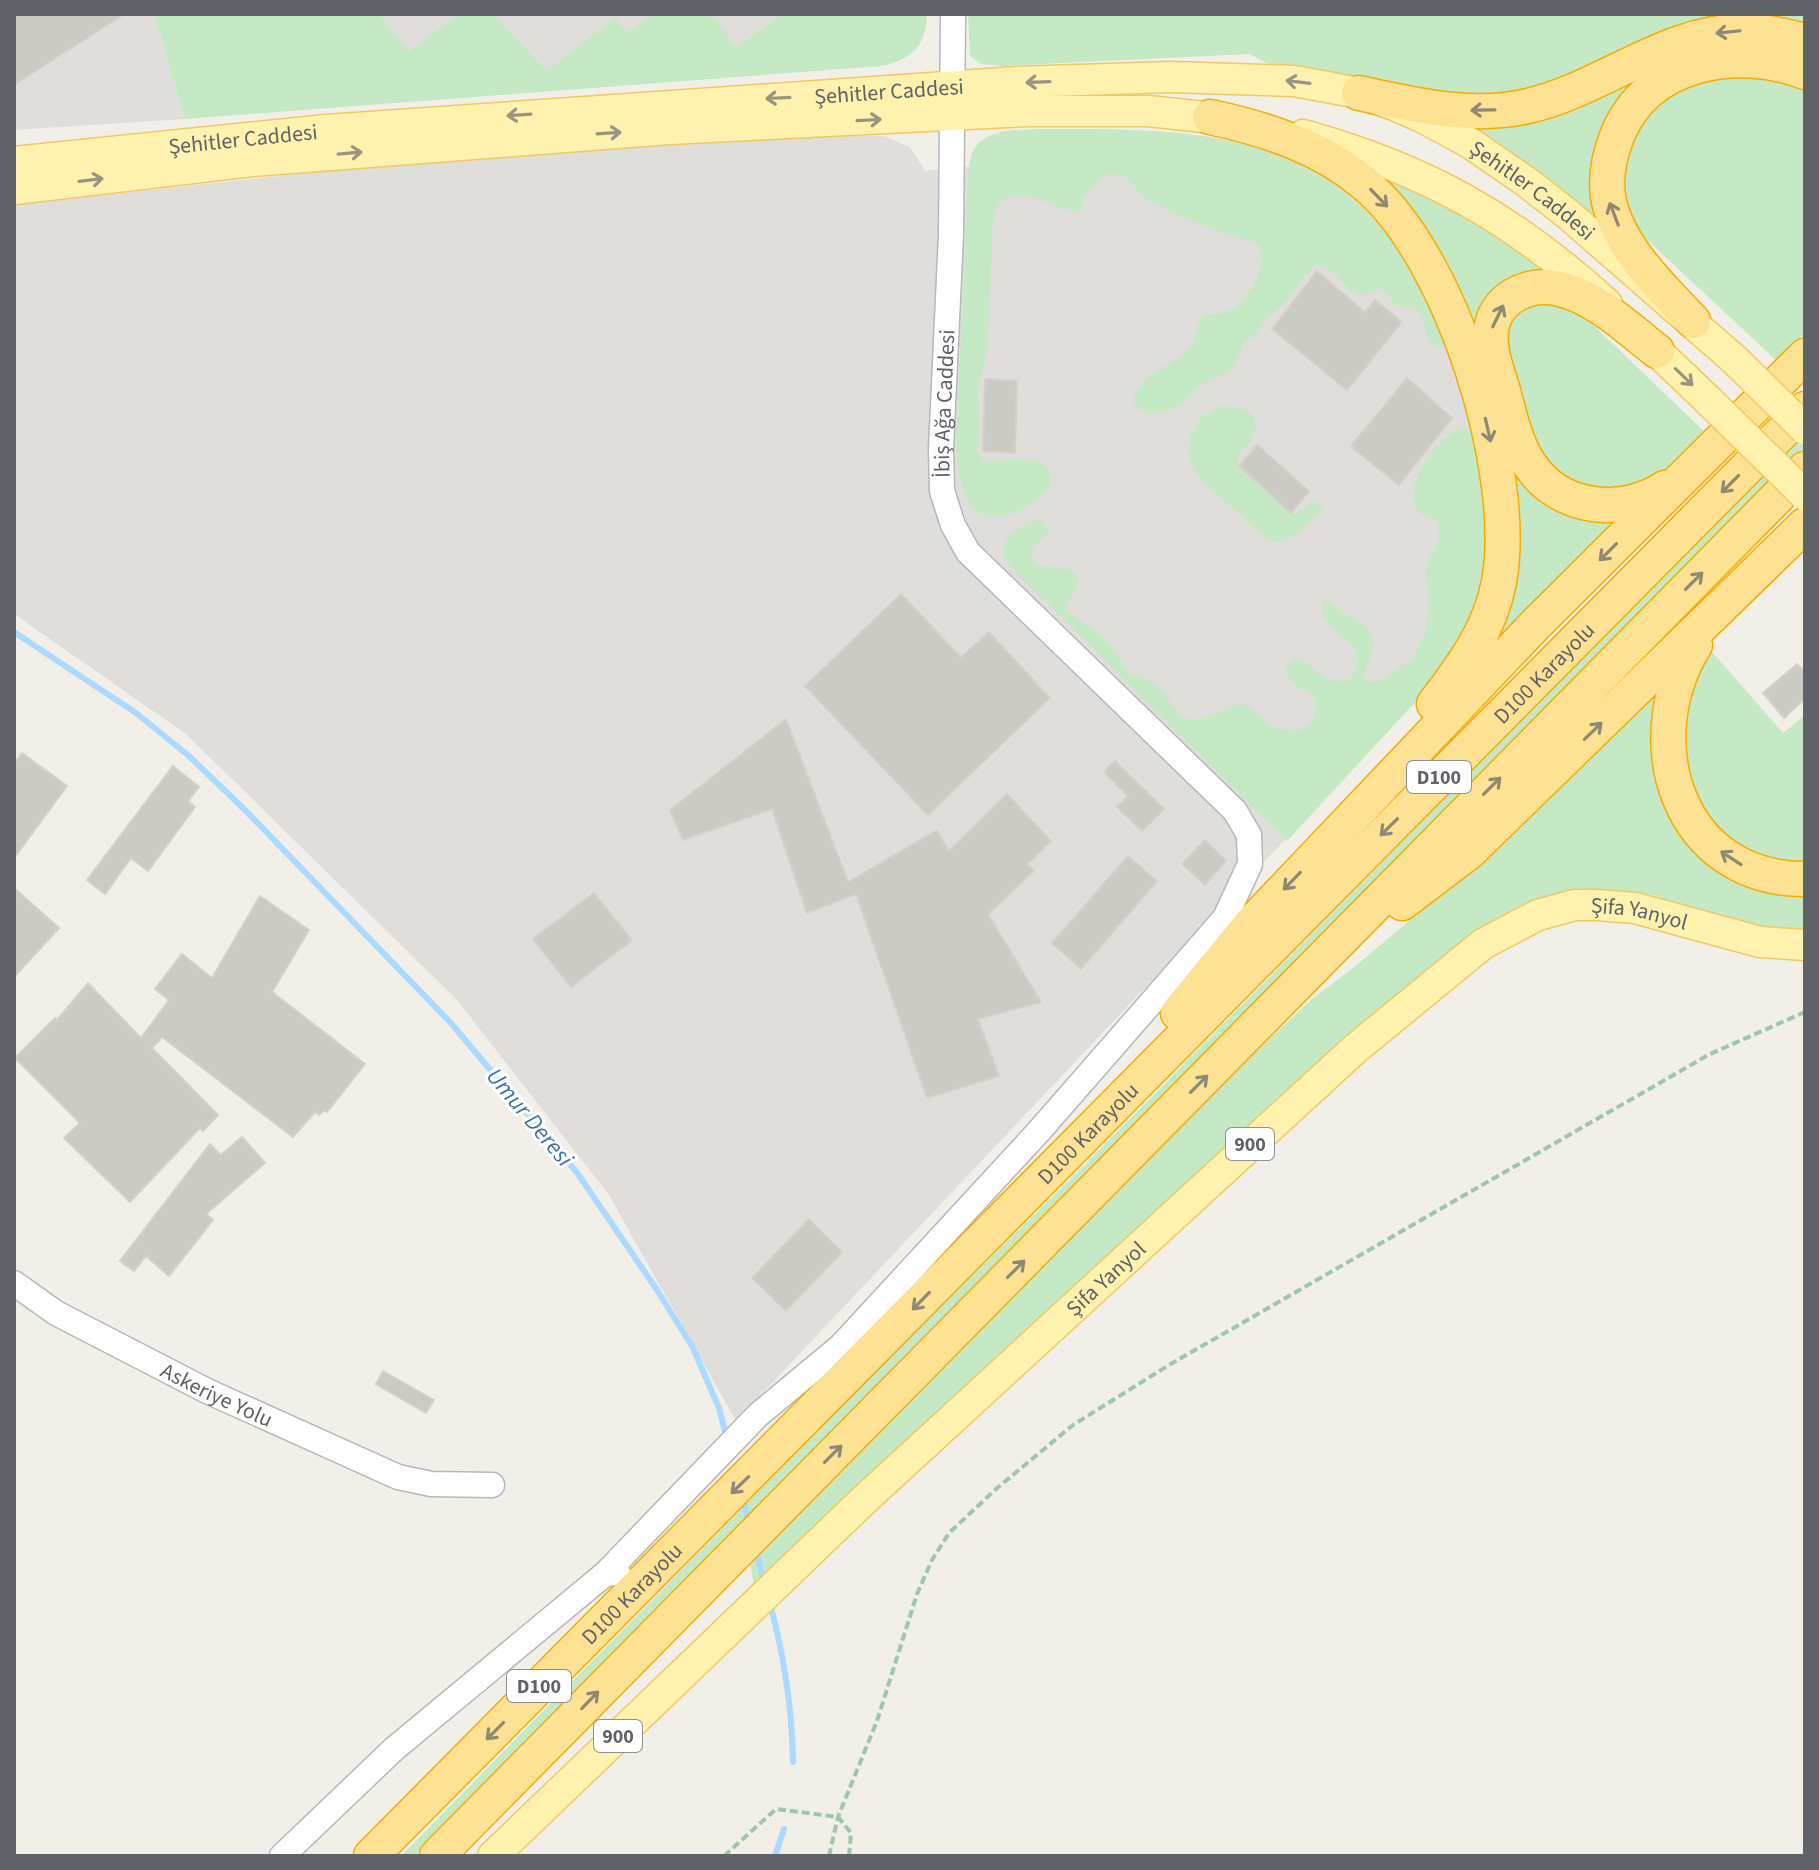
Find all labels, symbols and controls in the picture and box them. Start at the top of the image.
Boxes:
one-way arrow [1715,25,1742,40]
street label: Şehitler Caddesi [813,71,965,113]
one-way arrow [1025,74,1052,89]
one-way arrow [1285,74,1312,89]
one-way arrow [765,91,792,106]
one-way arrow [1470,103,1497,118]
one-way arrow [506,108,533,123]
one-way arrow [855,112,882,127]
street label: Şehitler Caddesi [167,116,319,163]
one-way arrow [595,125,622,140]
street label: Şehitler Caddesi [1463,133,1602,248]
one-way arrow [336,145,363,160]
one-way arrow [78,172,104,187]
one-way arrow [1369,188,1388,207]
one-way arrow [1606,202,1620,227]
one-way arrow [1491,305,1506,329]
street label: İbiş Ağa Caddesi [926,329,964,478]
one-way arrow [1674,367,1693,386]
one-way arrow [1481,417,1496,443]
one-way arrow [1721,474,1740,493]
one-way arrow [1599,542,1618,561]
one-way arrow [1684,572,1703,591]
street label: D100 Karayolu [1486,615,1602,732]
one-way arrow [1583,722,1603,741]
road number: D100 [1407,761,1471,793]
one-way arrow [1482,777,1501,796]
one-way arrow [1379,818,1399,837]
one-way arrow [1720,850,1743,866]
one-way arrow [1283,871,1302,891]
street label: Şifa Yanyol [1591,890,1691,939]
water label: Umur Deresi [478,1060,582,1175]
street label: D100 Karayolu [1030,1075,1146,1192]
one-way arrow [1189,1075,1208,1094]
road number: 900 [1226,1128,1274,1160]
street label: Şifa Yanyol [1059,1234,1153,1324]
one-way arrow [1006,1260,1025,1279]
one-way arrow [912,1291,931,1310]
street label: Askeriye Yolu [155,1355,278,1436]
one-way arrow [823,1445,842,1464]
one-way arrow [730,1476,750,1495]
street label: D100 Karayolu [574,1536,690,1652]
road number: D100 [507,1670,571,1702]
one-way arrow [580,1691,599,1710]
road number: 900 [594,1720,642,1752]
one-way arrow [486,1721,505,1740]

